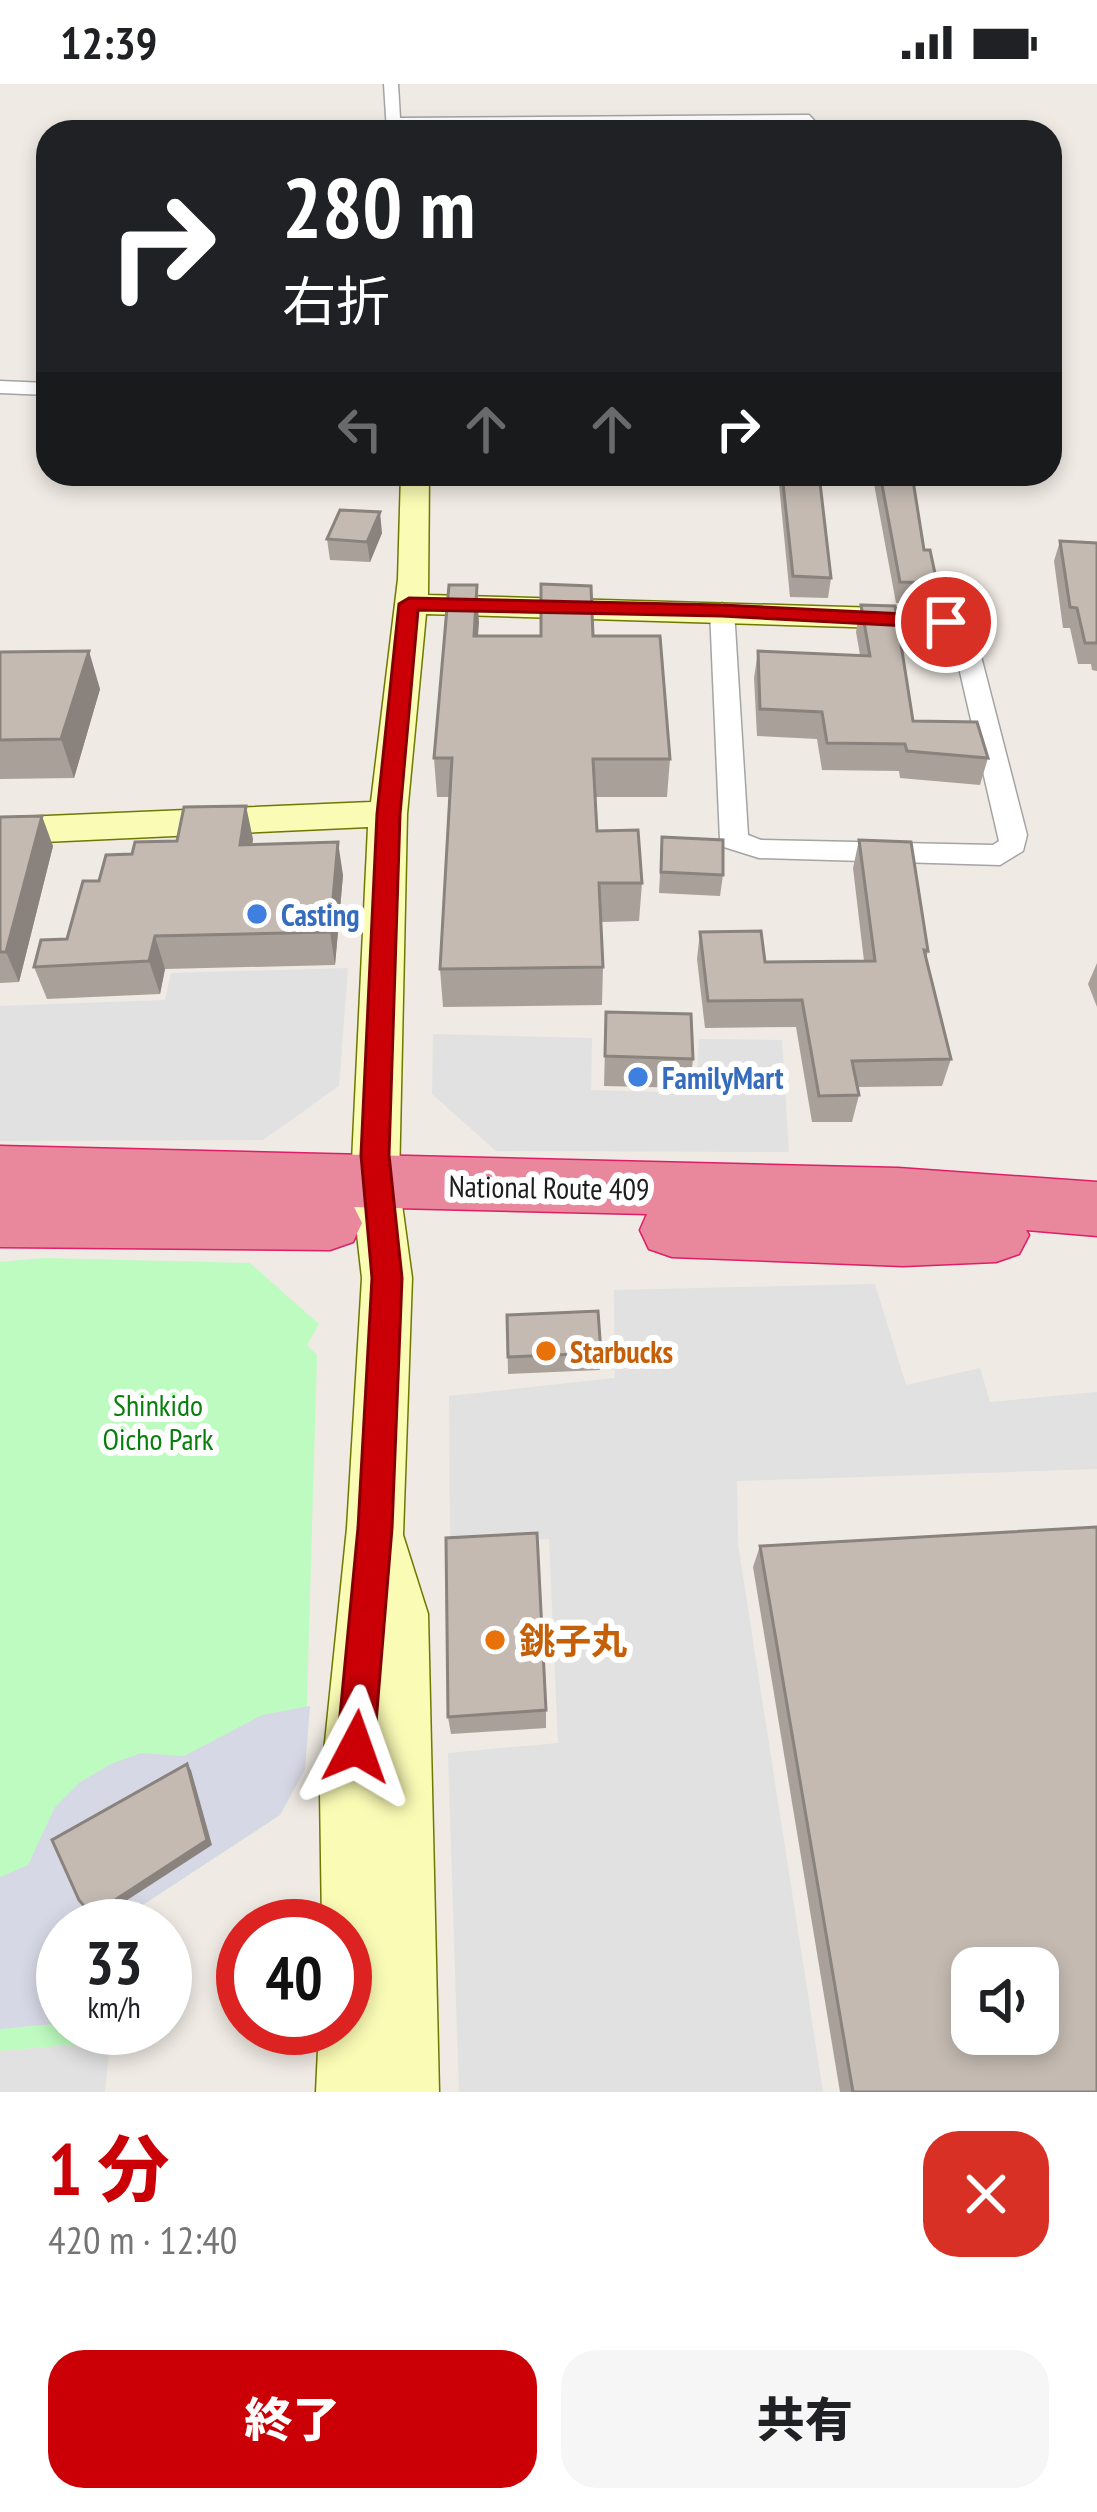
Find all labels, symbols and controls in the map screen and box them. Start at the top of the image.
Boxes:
text: 12:39 [60,13,157,71]
text: 280 m [282,152,475,261]
icon: right [84,168,240,324]
text: 右折 [282,266,390,336]
icon: left [327,396,393,462]
icon: ahead [453,396,519,462]
icon: ahead [579,396,645,462]
icon: right [705,396,771,462]
pin [895,571,997,673]
icon: arrive [913,589,979,655]
place label: Casting [281,895,360,934]
marker: Casting [244,901,270,927]
place label: FamilyMart [662,1058,784,1097]
marker: FamilyMart [625,1064,651,1090]
street label: National Route 409 [448,1166,650,1208]
place label: Starbucks [570,1332,673,1371]
marker: Starbucks [533,1338,559,1364]
park label: Shinkido Oicho Park [103,1385,214,1458]
place label: 銚子丸 [519,1617,627,1664]
marker: 銚子丸 [482,1627,508,1653]
position arrow [293,1684,419,1810]
speed limit sign: 40 [216,1899,372,2055]
text: 33 [85,1923,143,2001]
map controls [951,1947,1059,2055]
button: sound [951,1947,1059,2055]
text: km/h [87,1987,141,2026]
text: 1 分 [48,2122,169,2215]
button: close [923,2131,1049,2257]
text: 420 m · 12:40 [48,2214,237,2265]
button: 終了 [48,2350,537,2488]
button: 共有 [561,2350,1049,2488]

